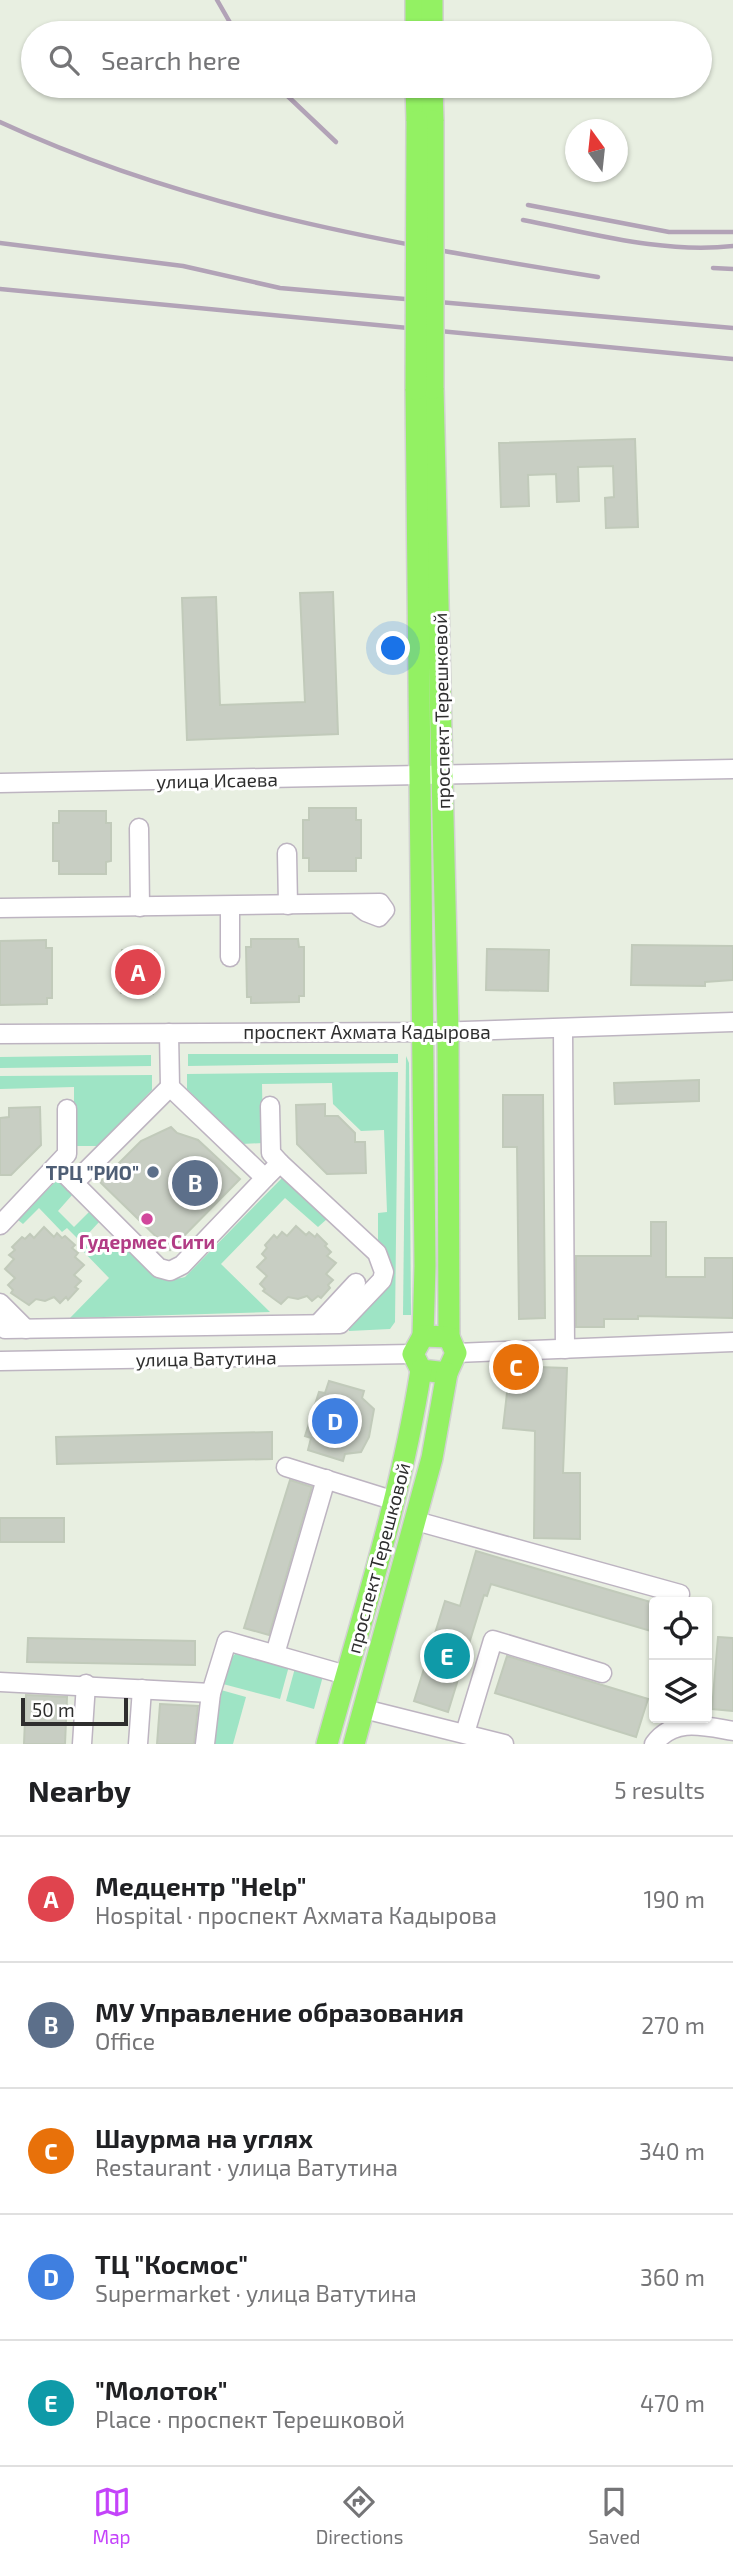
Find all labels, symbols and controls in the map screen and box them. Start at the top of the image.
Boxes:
search box [21,21,712,98]
icon: search [45,41,83,79]
text: Search here [101,44,241,75]
north arrow [565,119,628,182]
street label: проспект Терешковой [428,613,454,809]
your location [376,631,410,665]
street label: улица Исаева [156,767,278,794]
pin: A [115,946,161,998]
street label: проспект Ахмата Кадырова [243,1020,491,1043]
pin: B [172,1157,218,1209]
place label: ТРЦ "РИО" [46,1161,139,1184]
marker: ТРЦ "РИО" [145,1164,161,1180]
marker: Гудермес Сити [139,1211,155,1227]
place label: Гудермес Сити [79,1230,215,1253]
pin: C [493,1341,539,1393]
street label: улица Ватутина [135,1345,277,1372]
pin: D [312,1395,358,1447]
street label: проспект Терешковой [341,1460,415,1656]
map controls [649,1597,712,1723]
button: locate [649,1597,712,1660]
pin: E [424,1630,470,1682]
button: layers [649,1660,712,1723]
scale bar [21,1695,128,1727]
text: 50 m [32,1698,75,1721]
text: Nearby [28,1772,131,1808]
text: 5 results [614,1776,705,1804]
text: Медцентр "Help" [95,1870,307,1901]
text: A [43,1885,59,1913]
text: 190 m [644,1885,705,1913]
text: Hospital · проспект Ахмата Кадырова [95,1901,497,1929]
text: МУ Управление образования [95,1996,464,2027]
text: B [44,2011,58,2039]
text: 270 m [641,2011,705,2039]
text: Office [95,2027,155,2055]
text: Шаурма на углях [95,2122,313,2153]
text: C [44,2137,58,2165]
text: 340 m [639,2137,705,2165]
text: Restaurant · улица Ватутина [95,2153,398,2181]
text: ТЦ "Космос" [95,2248,248,2279]
text: D [43,2263,59,2291]
text: 360 m [640,2263,705,2291]
text: Supermarket · улица Ватутина [95,2279,417,2307]
text: "Молоток" [95,2374,227,2405]
text: E [44,2389,58,2417]
text: 470 m [640,2389,705,2417]
text: Place · проспект Терешковой [95,2405,405,2433]
tab: Map [93,2483,131,2548]
tab: Directions [316,2483,403,2548]
tab: Saved [588,2483,640,2548]

